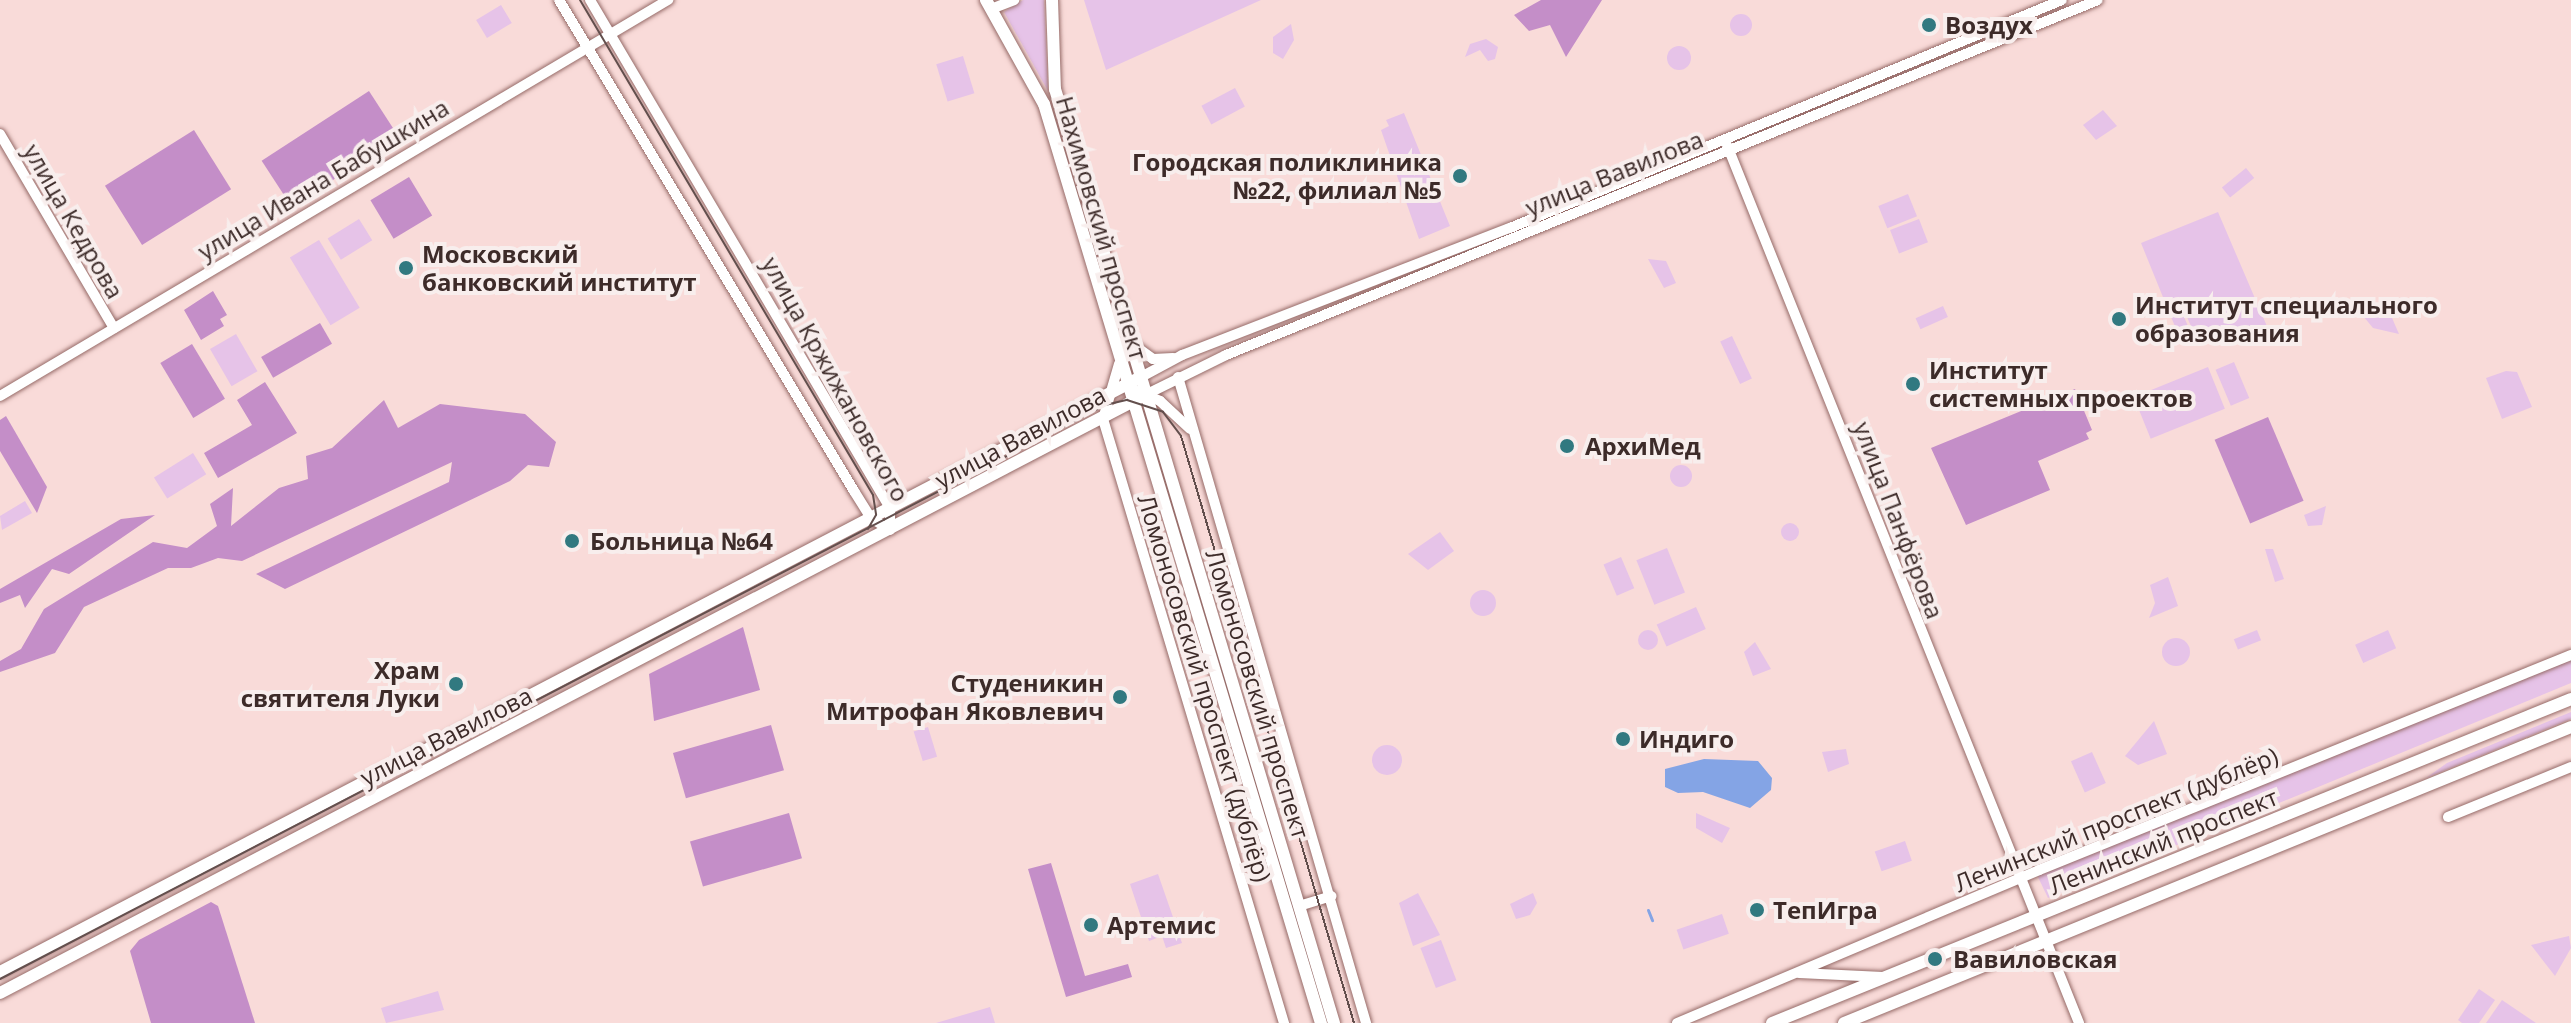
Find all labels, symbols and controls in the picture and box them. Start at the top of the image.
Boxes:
place label: Воздух [1945,11,2033,39]
marker: Воздух [1920,16,1938,34]
street label: улица Ивана Бабушкина [192,93,454,265]
street label: Нахимовский проспект [1051,93,1153,363]
street label: улица Вавилова [1521,124,1707,222]
street label: улица Кедрова [18,139,130,303]
place label: Городская поликлиника №22, филиал №5 [1132,148,1442,204]
marker: Городская поликлиника №22, филиал №5 [1449,165,1471,187]
place label: Московский банковский институт [422,240,696,296]
street label: улица Кржижановского [757,252,915,506]
marker: Московский банковский институт [397,259,415,277]
place label: Институт специального образования [2135,291,2438,347]
marker: Институт специального образования [2110,310,2128,328]
place label: Институт системных проектов [1929,356,2193,412]
marker: Институт системных проектов [1904,375,1922,393]
street label: улица Вавилова [930,380,1110,494]
street label: улица Панфёрова [1848,418,1950,622]
place label: АрхиМед [1585,432,1701,460]
marker: АрхиМед [1556,435,1578,457]
street label: Ломоносовский проспект (дублёр) [1132,491,1278,885]
place label: Больница №64 [590,527,773,555]
marker: Больница №64 [561,530,583,552]
street label: Ломоносовский проспект [1200,546,1316,842]
place label: Храм святителя Луки [241,656,440,712]
place label: Студеникин Митрофан Яковлевич [826,669,1104,725]
marker: Храм святителя Луки [447,675,465,693]
street label: улица Вавилова [355,680,537,792]
marker: Студеникин Митрофан Яковлевич [1111,688,1129,706]
place label: Индиго [1639,725,1734,753]
marker: Индиго [1614,730,1632,748]
street label: Ленинский проспект (дублёр) [1950,741,2282,897]
street label: Ленинский проспект [2044,782,2282,900]
place label: ТепИгра [1773,896,1878,924]
marker: ТепИгра [1748,901,1766,919]
place label: Артемис [1107,911,1216,939]
marker: Артемис [1082,916,1100,934]
place label: Вавиловская [1953,945,2117,973]
marker: Вавиловская [1924,948,1946,970]

